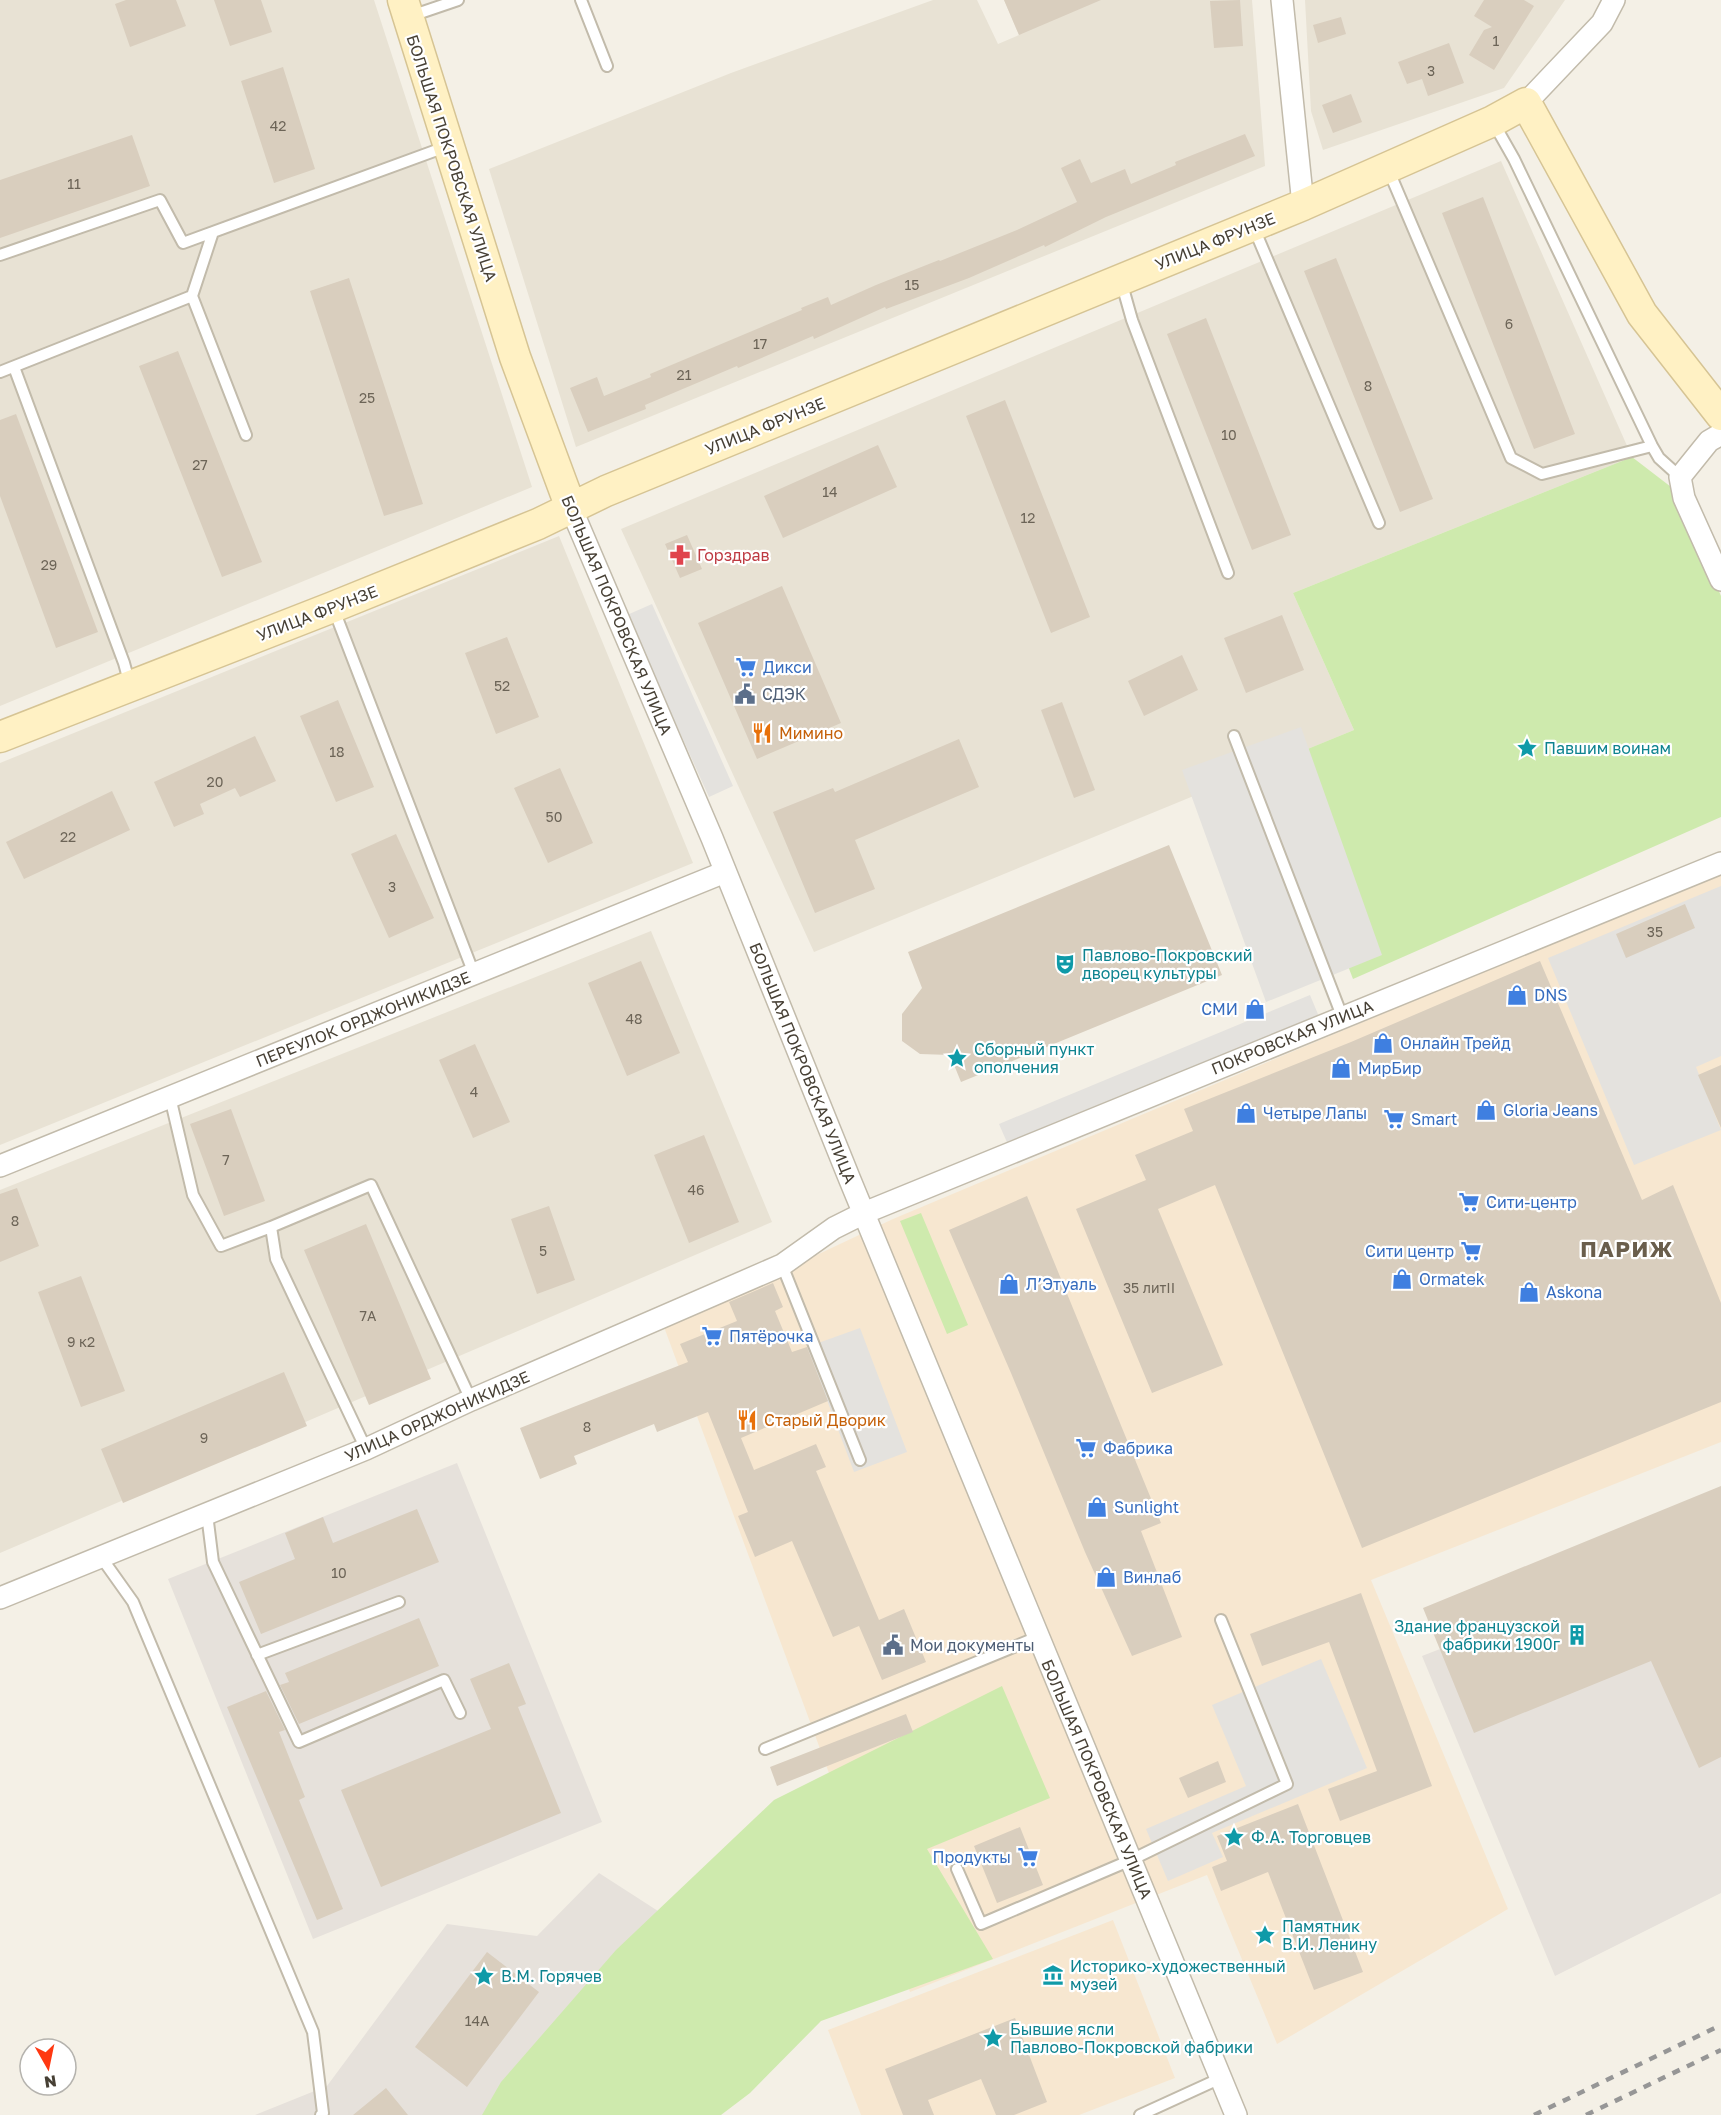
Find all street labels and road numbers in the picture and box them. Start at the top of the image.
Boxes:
street label: БОЛЬШАЯ ПОКРОВСКАЯ УЛИЦА [403,32,502,284]
street label: УЛИЦА ФРУНЗЕ [1152,208,1278,274]
street label: УЛИЦА ФРУНЗЕ [702,393,828,459]
street label: БОЛЬШАЯ ПОКРОВСКАЯ УЛИЦА [557,492,677,738]
street label: УЛИЦА ФРУНЗЕ [254,581,380,645]
street label: БОЛЬШАЯ ПОКРОВСКАЯ УЛИЦА [745,939,861,1187]
street label: ПЕРЕУЛОК ОРДЖОНИКИДЗЕ [253,967,473,1071]
street label: ПОКРОВСКАЯ УЛИЦА [1208,995,1376,1079]
street label: УЛИЦА ОРДЖОНИКИДЗЕ [341,1366,533,1466]
street label: БОЛЬШАЯ ПОКРОВСКАЯ УЛИЦА [1037,1656,1157,1902]

